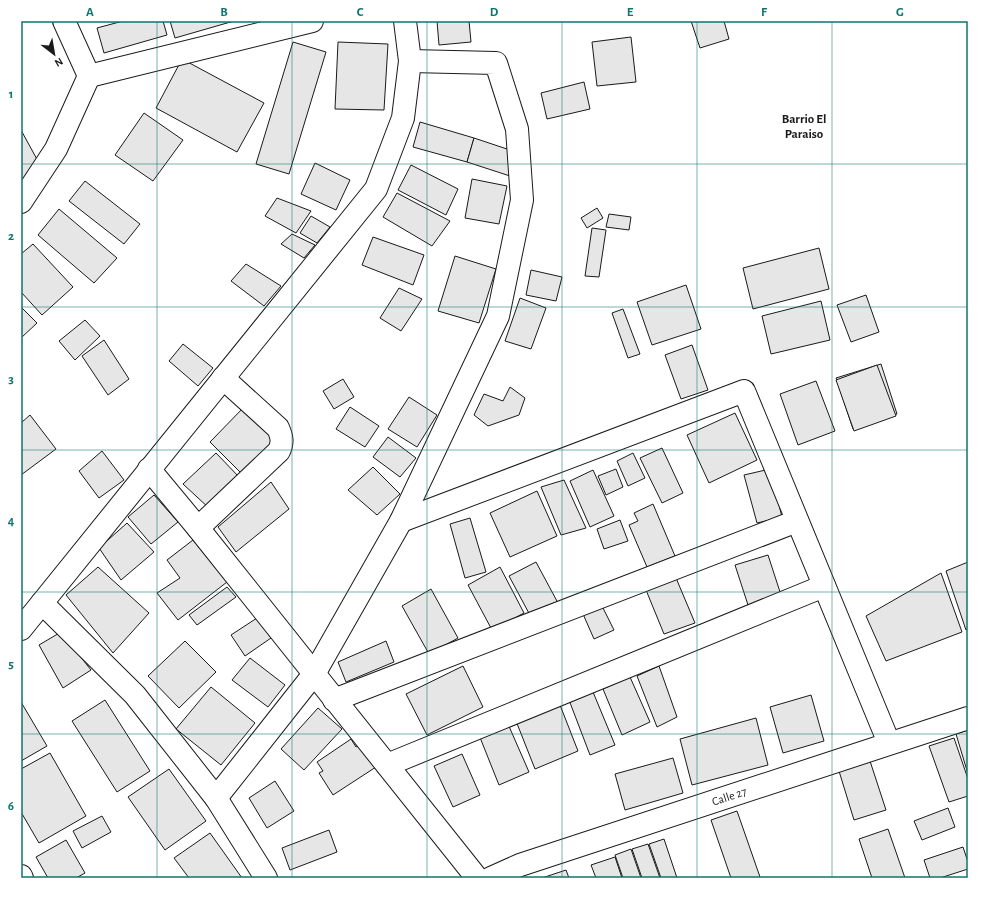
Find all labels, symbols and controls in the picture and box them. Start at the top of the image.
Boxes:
text: A [86,6,94,19]
text: B [220,6,228,19]
text: C [357,6,364,19]
text: D [490,6,499,19]
text: E [627,6,634,19]
text: F [761,6,768,19]
text: G [896,6,904,19]
north arrow [34,34,74,74]
text: N [53,55,65,69]
text: 1 [9,88,13,101]
district label: Barrio El Paraiso [782,113,826,141]
text: 2 [8,230,14,243]
text: 3 [8,373,14,386]
text: 4 [8,515,15,528]
text: 5 [8,658,14,671]
street label: Calle 27 [710,785,748,808]
text: 6 [8,800,14,813]

